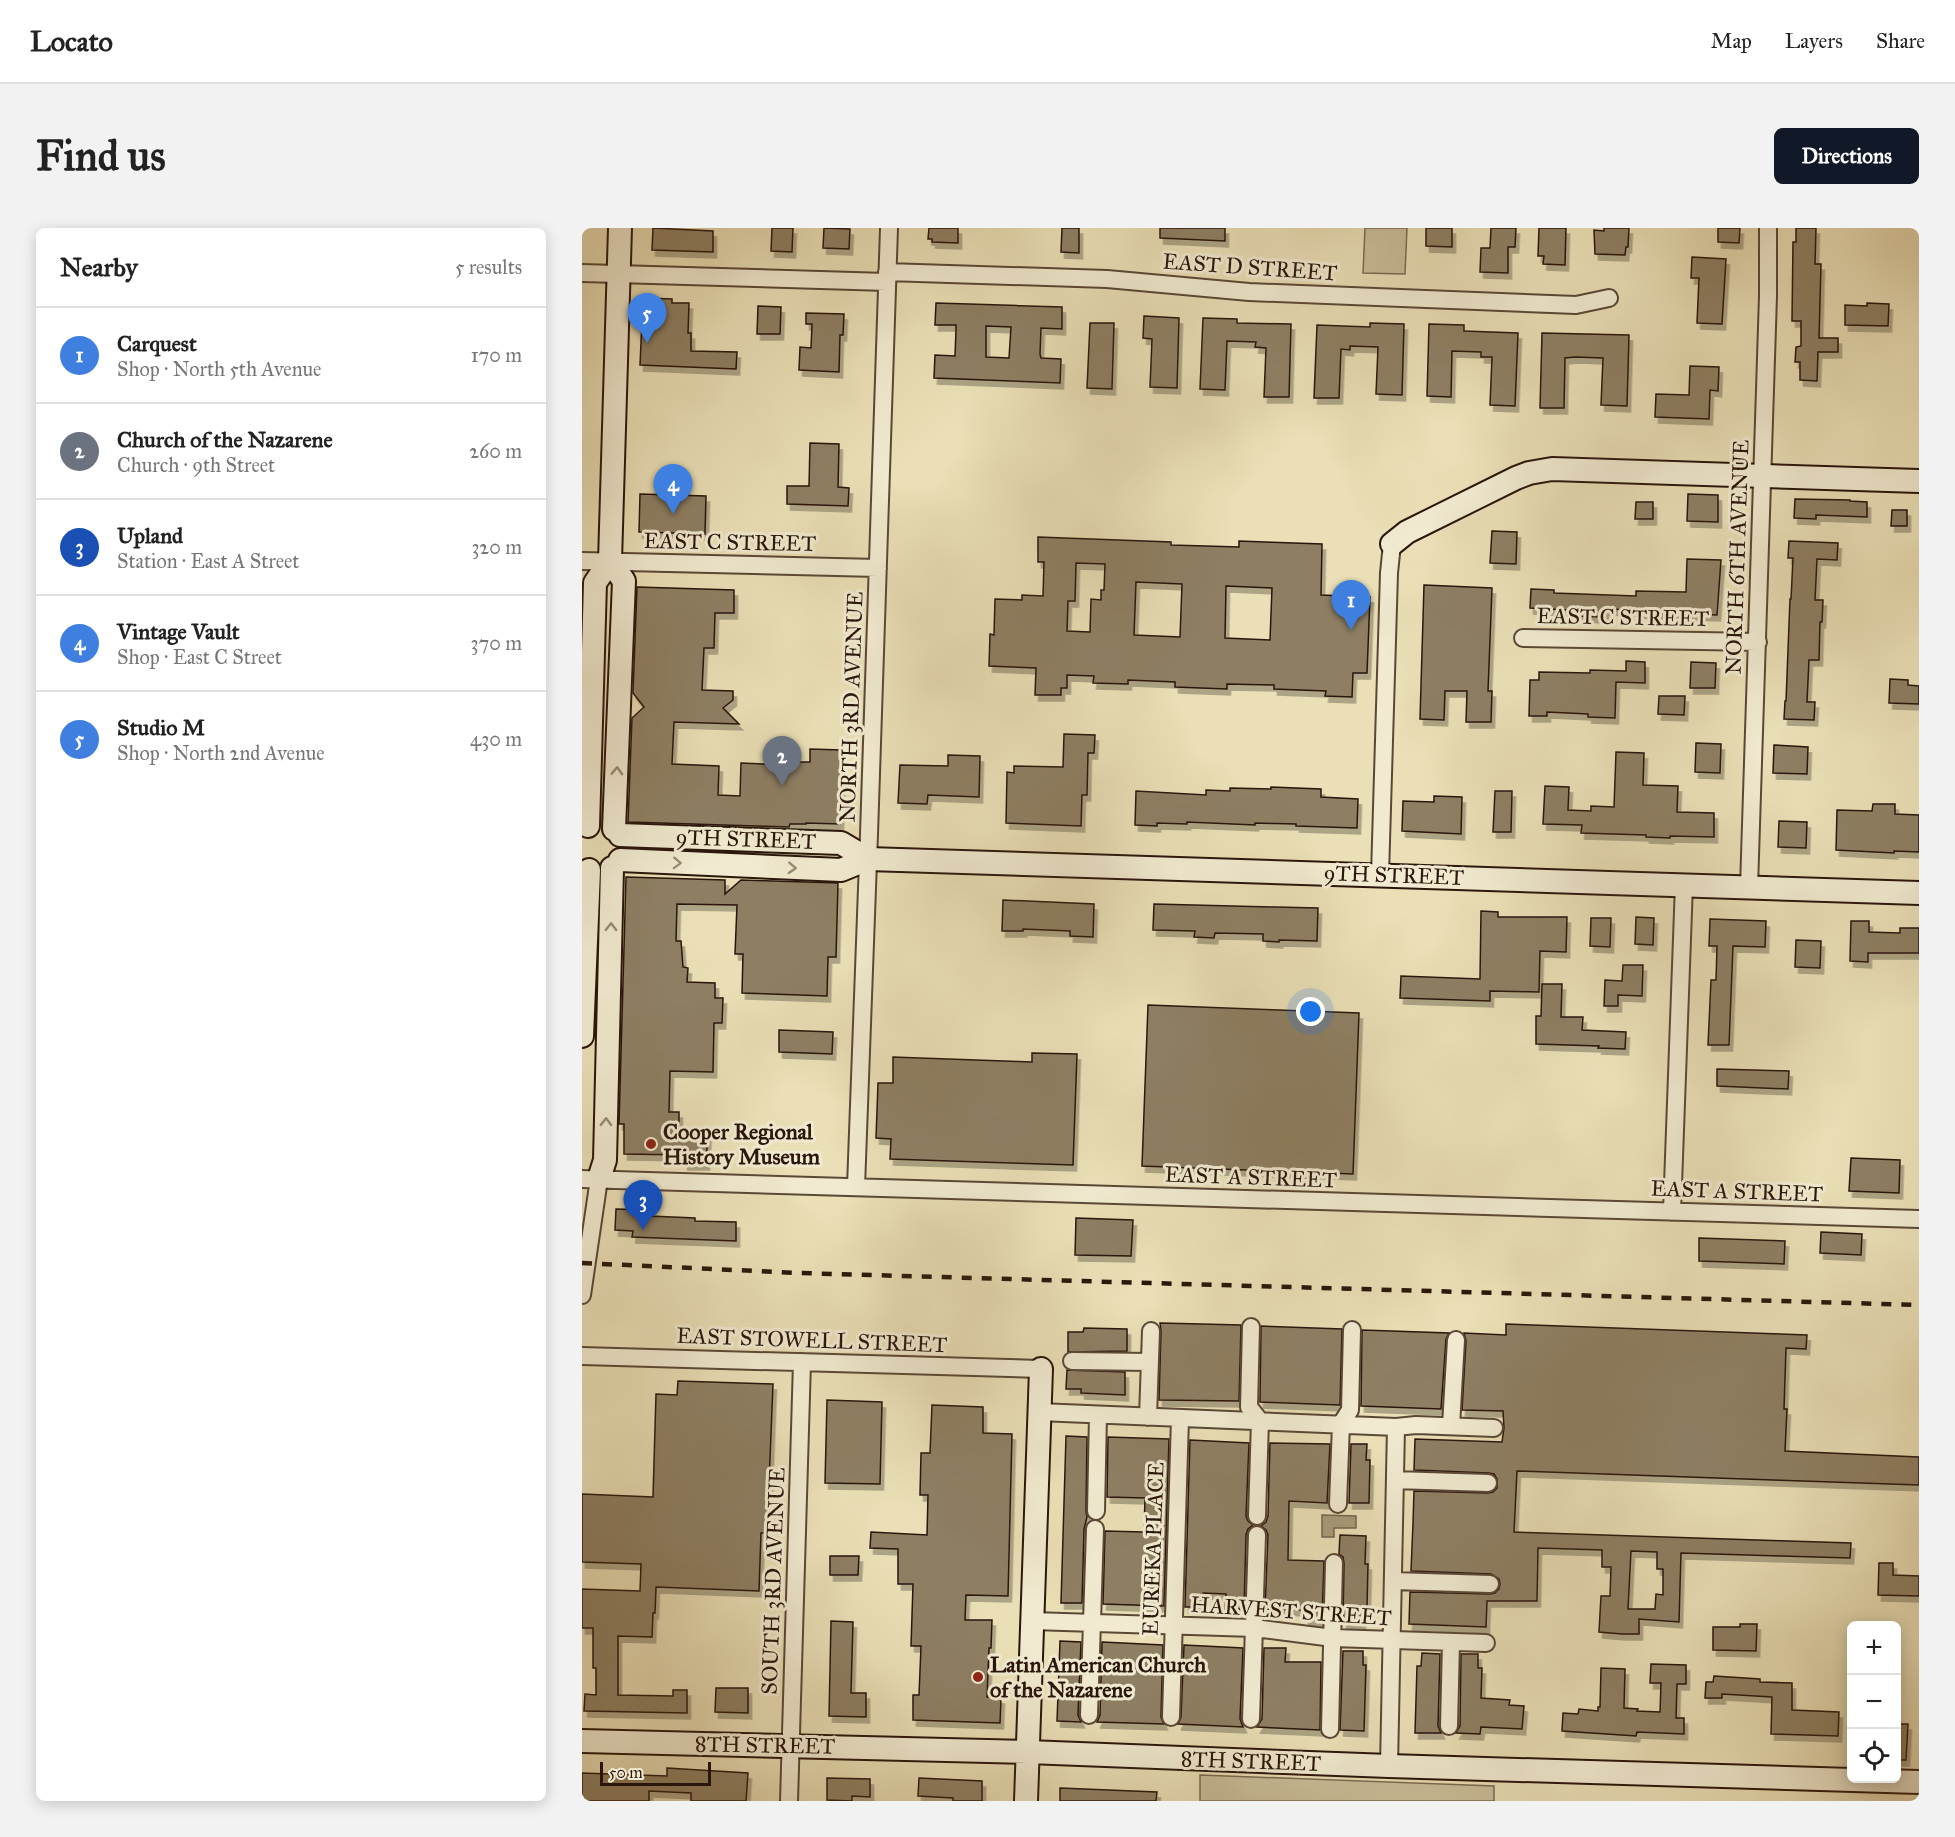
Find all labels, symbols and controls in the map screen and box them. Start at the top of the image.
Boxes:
text: Locato [30,24,113,59]
text: Map [1711,28,1752,54]
text: Layers [1785,28,1843,54]
text: Share [1876,28,1925,54]
button: Directions [1774,128,1919,184]
text: Find us [36,130,166,182]
street label: EAST D STREET [1162,247,1338,287]
text: Nearby [60,251,138,283]
text: 5 results [455,255,522,279]
pin: 5 [628,294,666,343]
text: Carquest [117,330,197,357]
text: 1 [76,343,83,367]
text: 170 m [471,343,522,367]
text: Shop · North 5th Avenue [117,357,321,381]
text: Church of the Nazarene [117,426,333,453]
text: 2 [75,439,84,463]
text: 260 m [469,439,522,463]
street label: NORTH 6TH AVENUE [1719,439,1755,675]
text: Church · 9th Street [117,453,275,477]
pin: 4 [654,464,692,514]
text: Upland [117,522,183,549]
street label: EAST C STREET [643,527,817,557]
text: 3 [76,535,84,559]
text: 320 m [471,535,522,559]
text: Station · East A Street [117,549,299,573]
pin: 1 [1332,580,1370,630]
street label: NORTH 3RD AVENUE [833,591,869,823]
street label: EAST C STREET [1536,602,1710,632]
text: Vintage Vault [117,618,240,645]
text: 4 [74,631,85,655]
text: 370 m [471,631,522,655]
text: Shop · East C Street [117,645,282,669]
text: Studio M [117,714,205,741]
text: 5 [75,727,84,751]
text: 430 m [470,727,522,751]
pin: 2 [762,736,802,786]
text: Shop · North 2nd Avenue [117,741,325,765]
one-way arrow [610,766,623,775]
street label: 9TH STREET [675,823,817,855]
one-way arrow [672,856,681,869]
street label: 9TH STREET [1323,859,1465,891]
one-way arrow [788,861,797,874]
one-way arrow [605,922,617,931]
your location [1296,997,1325,1026]
one-way arrow [600,1117,612,1126]
place label: Cooper Regional History Museum [663,1118,820,1170]
marker: Cooper Regional History Museum [644,1137,658,1151]
street label: EAST A STREET [1164,1160,1338,1194]
street label: EAST A STREET [1650,1174,1824,1208]
pin: 3 [624,1180,662,1230]
street label: EAST STOWELL STREET [676,1322,948,1358]
street label: EUREKA PLACE [1136,1461,1170,1636]
street label: SOUTH 3RD AVENUE [756,1466,790,1695]
street label: HARVEST STREET [1190,1591,1392,1631]
map controls [1847,1621,1901,1783]
button: + [1847,1621,1901,1675]
place label: Latin American Church of the Nazarene [990,1651,1207,1703]
marker: Latin American Church of the Nazarene [971,1670,985,1684]
button: − [1847,1675,1901,1729]
button: locate [1847,1729,1901,1783]
street label: 8TH STREET [695,1730,835,1760]
street label: 8TH STREET [1180,1745,1322,1777]
scale bar [600,1759,711,1786]
text: 50 m [609,1763,643,1782]

